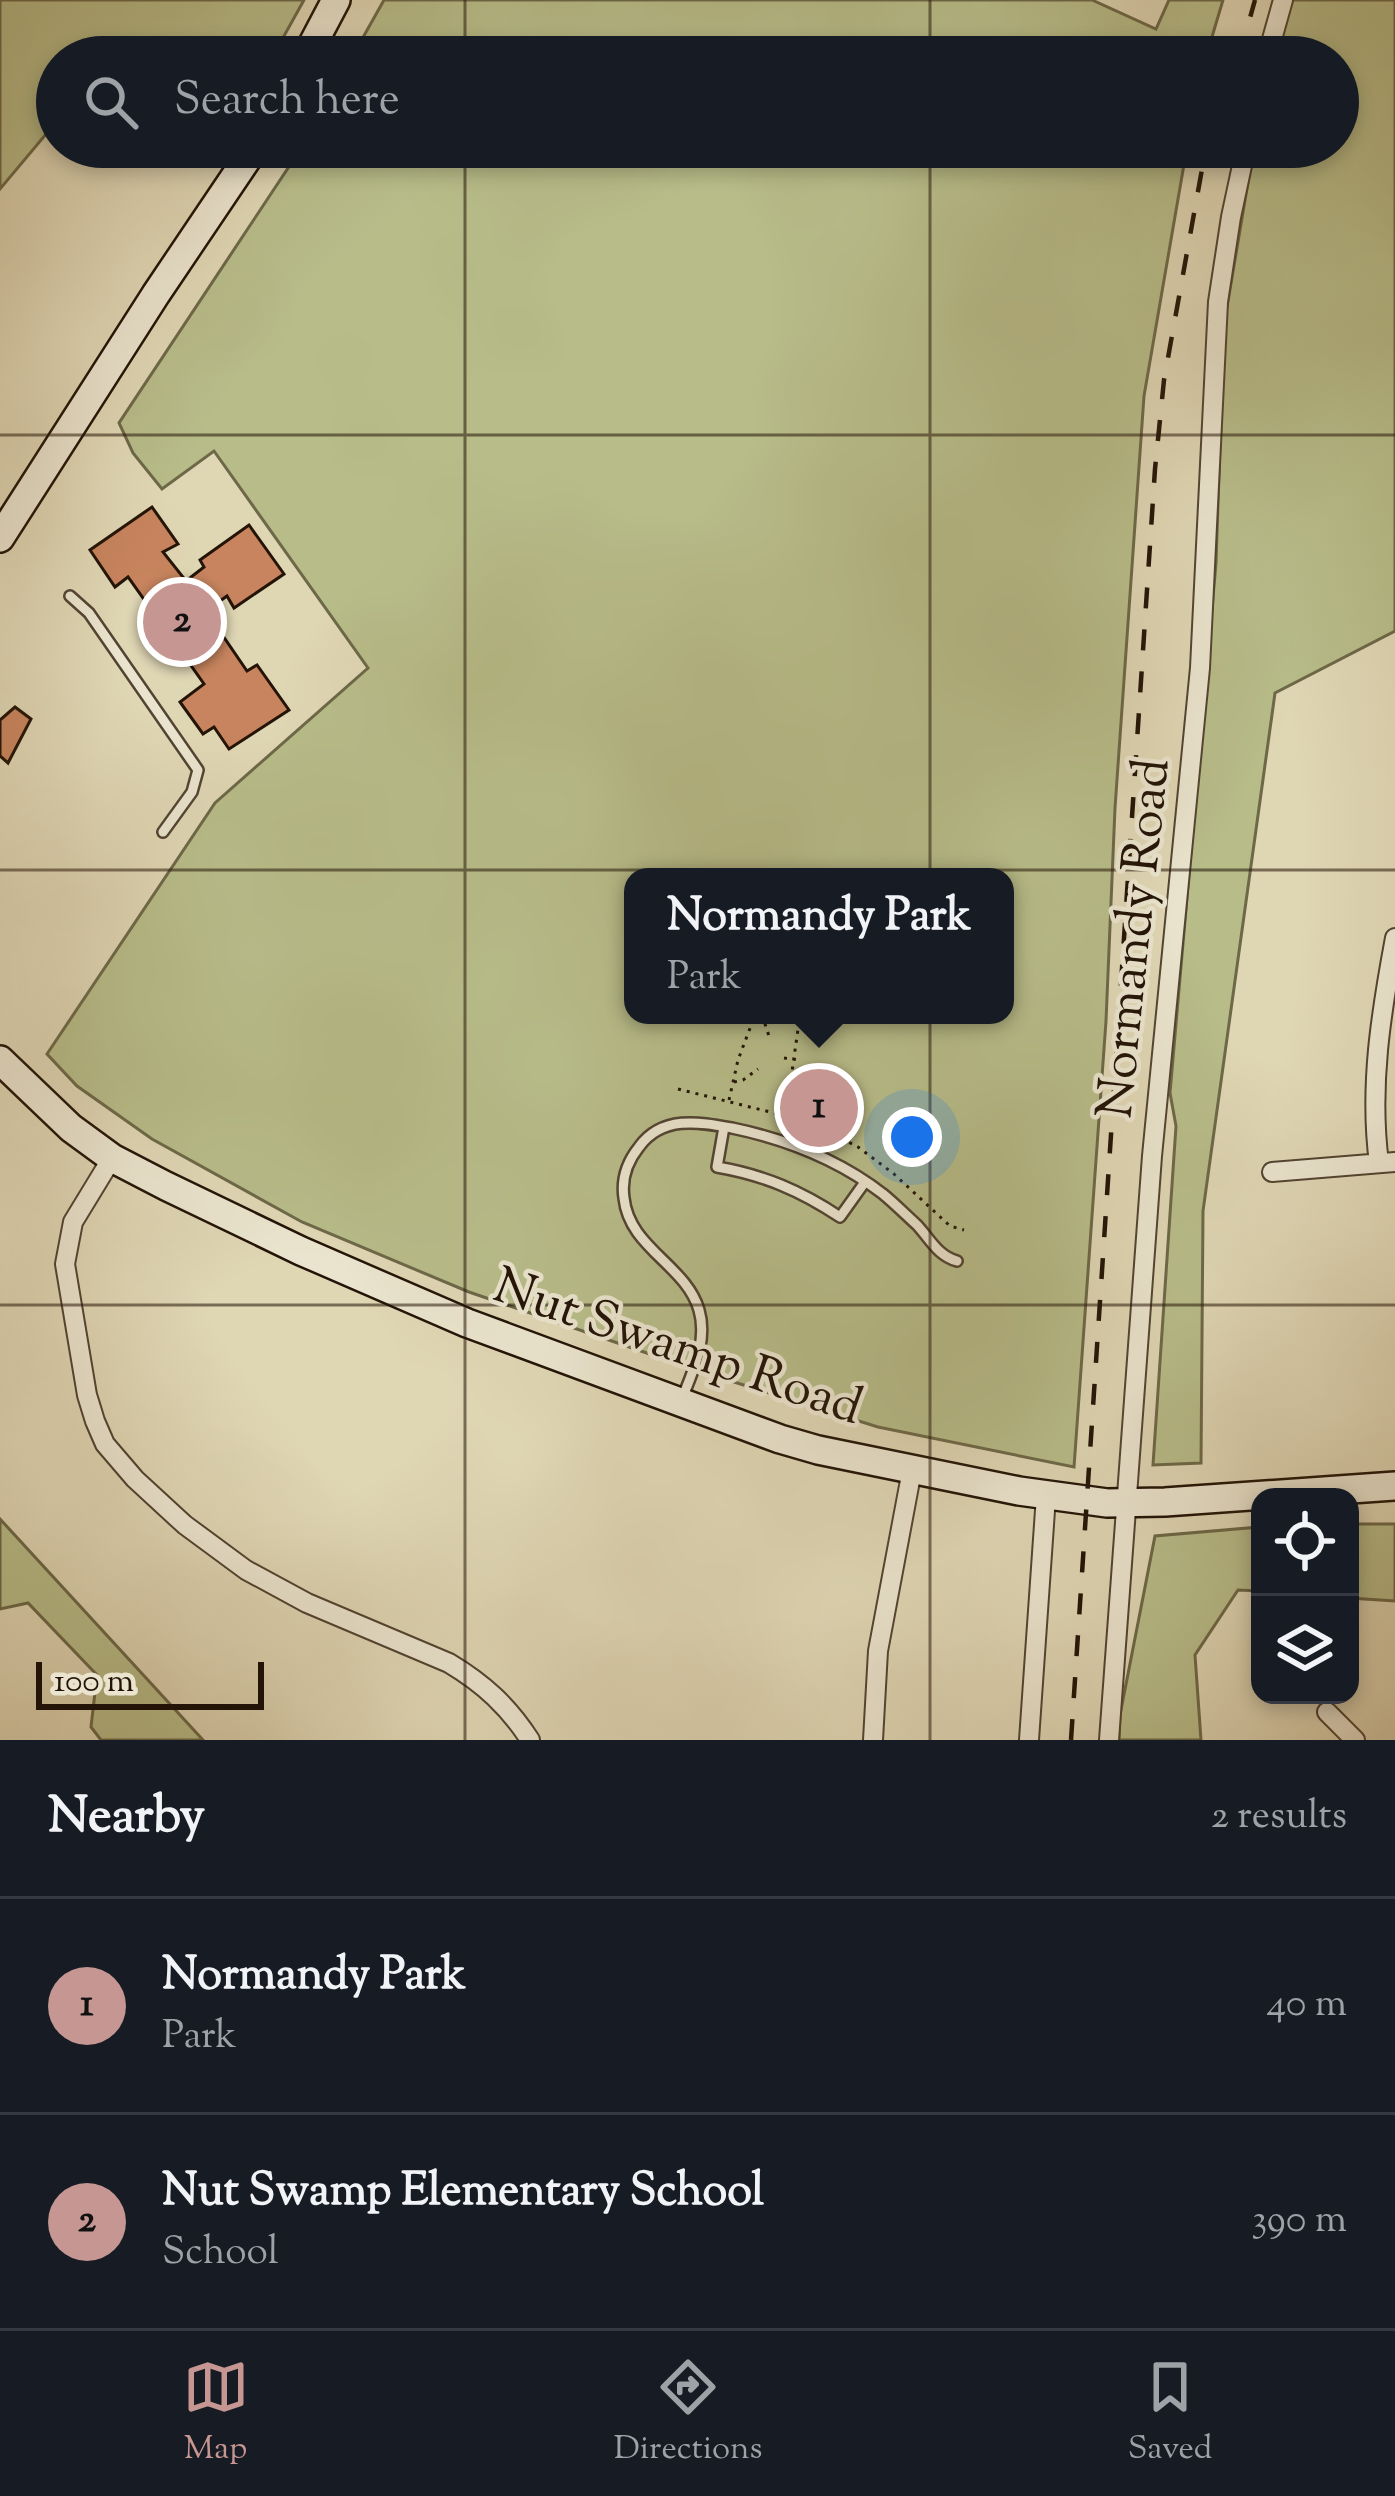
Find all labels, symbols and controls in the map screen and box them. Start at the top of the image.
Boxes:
search box [36,36,1359,168]
icon: search [78,69,144,135]
text: Search here [174,70,400,135]
pin: 2 [143,577,221,667]
street label: Normandy Road [1081,755,1192,1122]
popup [624,868,1014,1024]
text: Normandy Park [667,886,971,951]
text: Park [667,951,742,1007]
pin: 1 [780,1063,858,1153]
your location [882,1107,942,1167]
street label: Nut Swamp Road [483,1252,871,1446]
map controls [1251,1488,1359,1704]
button: locate [1251,1488,1359,1596]
button: layers [1251,1596,1359,1704]
scale bar [36,1656,264,1709]
text: 100 m [54,1659,134,1707]
text: Nearby [48,1782,205,1855]
text: 2 results [1211,1790,1347,1846]
text: Normandy Park [162,1945,466,2010]
text: 1 [80,1978,94,2034]
text: 40 m [1267,1978,1347,2034]
text: Park [162,2010,237,2066]
text: Nut Swamp Elementary School [162,2161,764,2226]
text: 2 [78,2194,96,2250]
text: 390 m [1251,2194,1347,2250]
text: School [162,2226,279,2282]
tab: Map [183,2354,249,2474]
tab: Directions [614,2354,763,2474]
tab: Saved [1128,2354,1212,2474]

